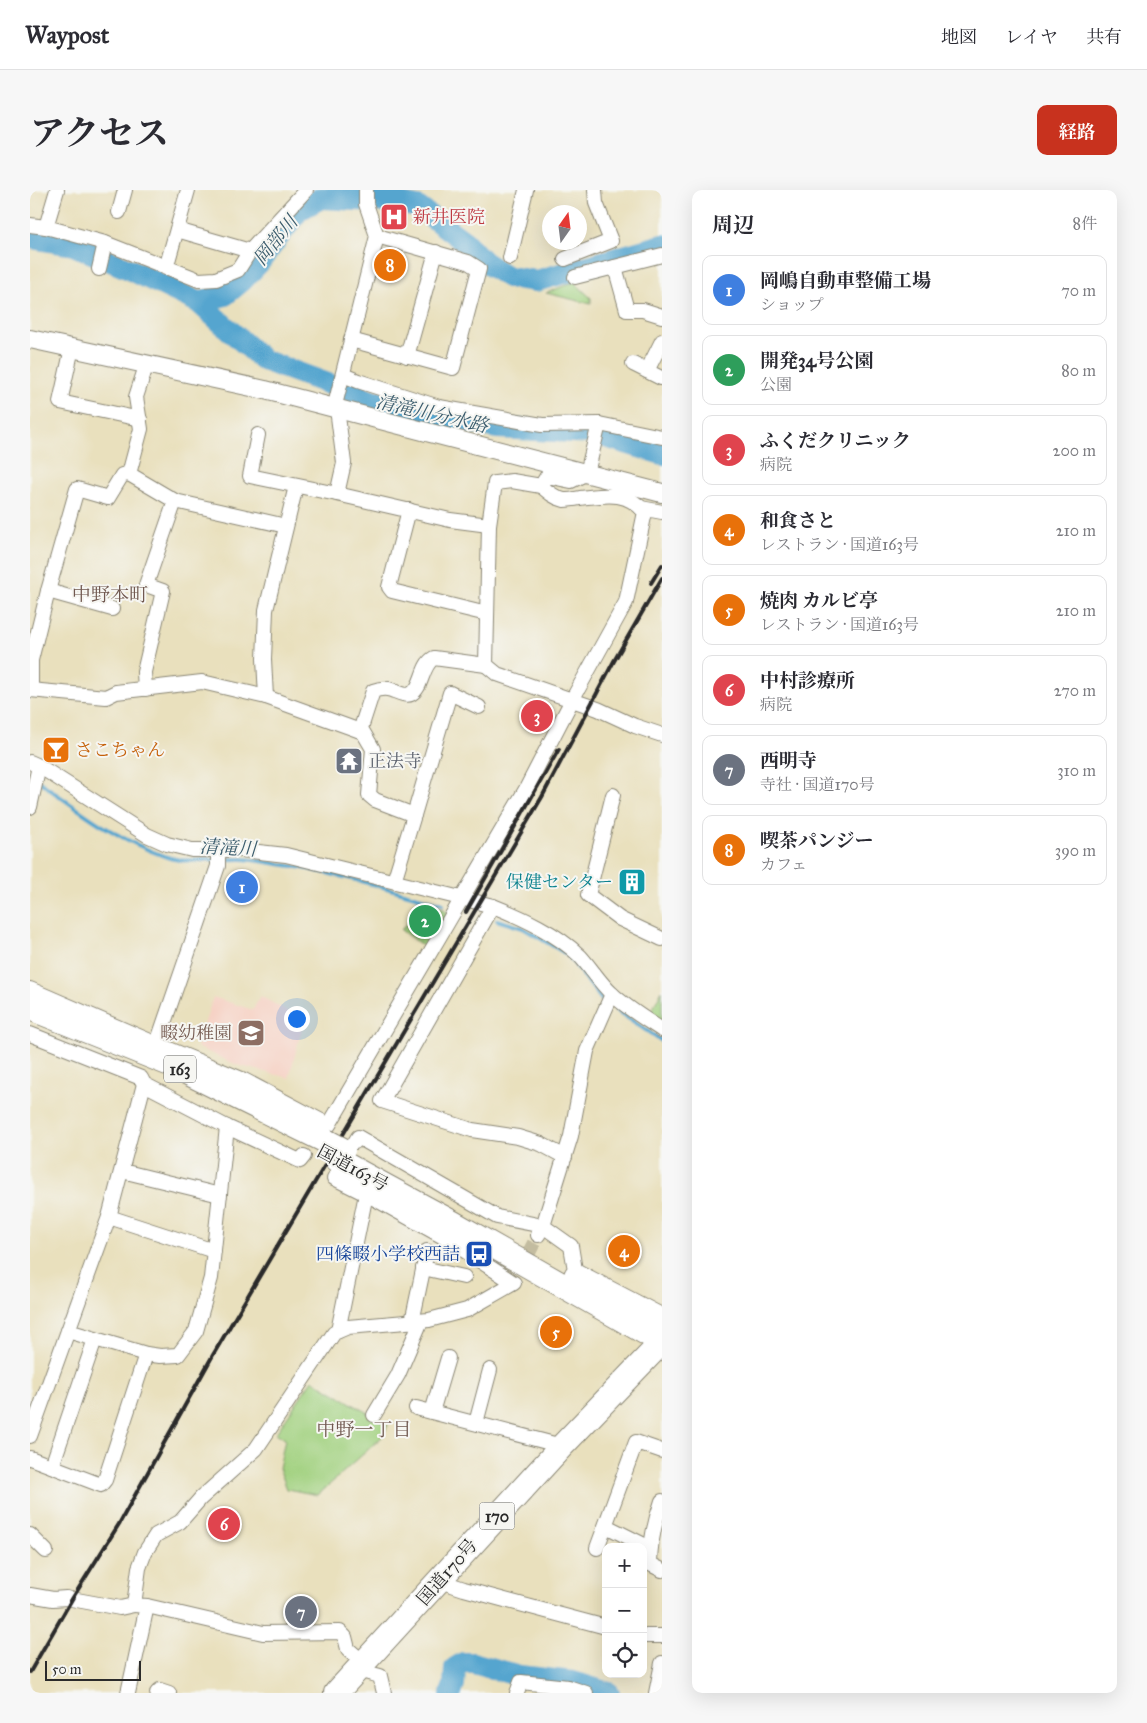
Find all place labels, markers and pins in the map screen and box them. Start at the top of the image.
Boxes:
hospital icon: 新井医院 [379,202,409,232]
place label: 新井医院 [413,206,485,228]
pin: 8 [374,246,406,284]
pin: 3 [521,697,553,735]
bar icon: さこちゃん [41,735,71,765]
place label: さこちゃん [75,739,165,761]
temple icon: 正法寺 [334,746,364,776]
place label: 正法寺 [368,750,422,772]
building icon: 保健センター [617,867,647,897]
pin: 1 [226,868,258,906]
place label: 保健センター [506,871,613,893]
pin: 2 [409,902,441,940]
school or university icon: 畷幼稚園 [236,1018,266,1048]
place label: 畷幼稚園 [160,1022,232,1044]
pin: 4 [608,1232,640,1270]
bus stop icon: 四條畷小学校西詰 [464,1239,494,1269]
place label: 四條畷小学校西詰 [316,1243,460,1265]
pin: 5 [540,1313,572,1351]
pin: 6 [208,1505,240,1543]
pin: 7 [285,1593,317,1631]

